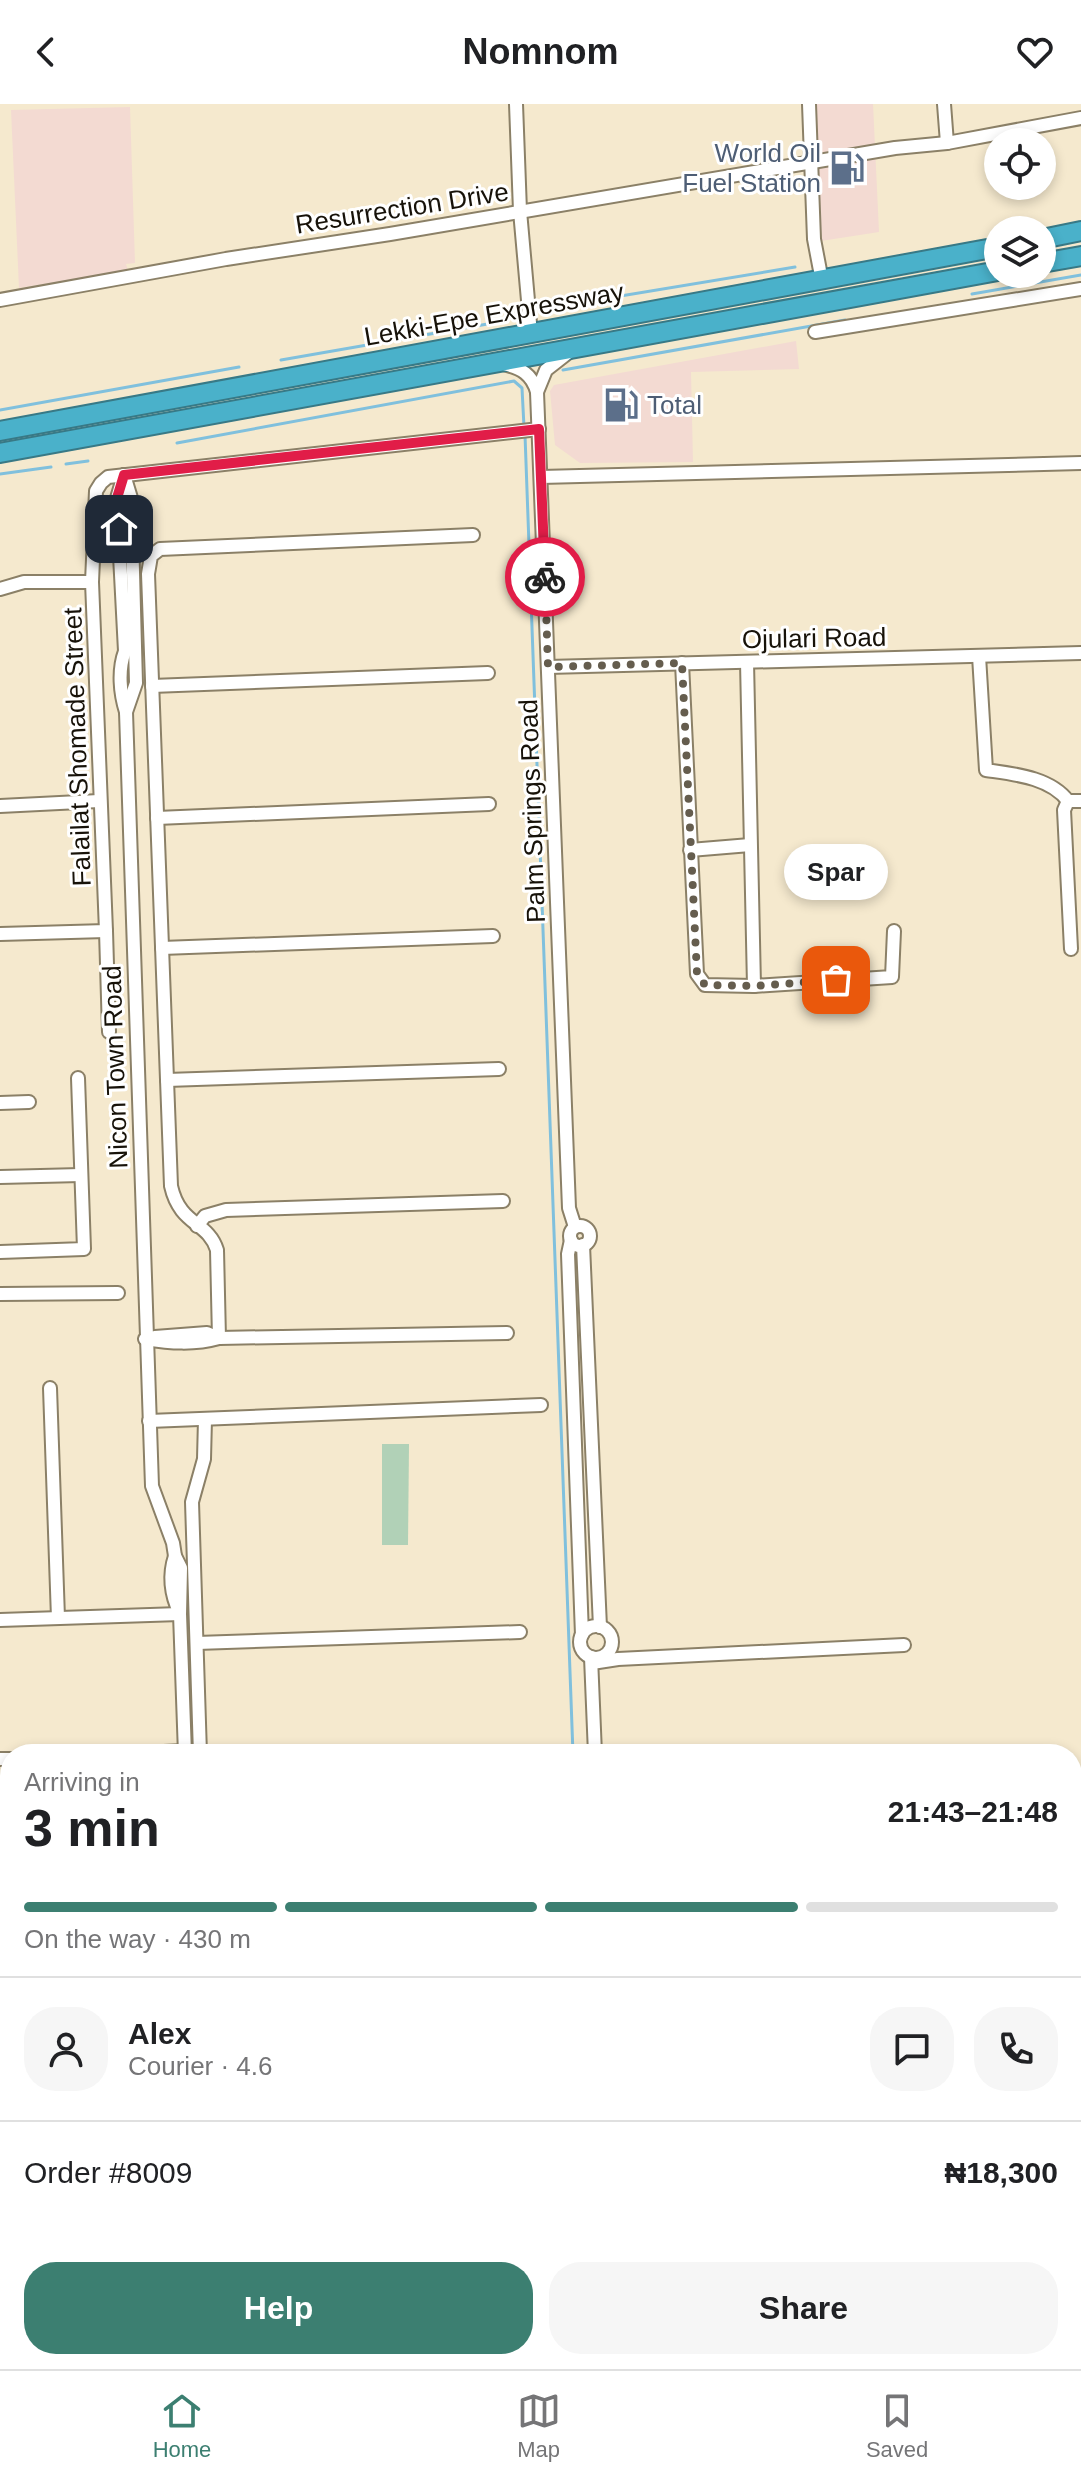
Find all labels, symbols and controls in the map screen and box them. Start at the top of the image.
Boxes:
icon: back [24,30,68,74]
icon: heart [1013,30,1057,74]
text: Nomnom [463,31,619,72]
map controls [984,128,1056,288]
button: locate [984,128,1056,200]
place label: World Oil Fuel Station [682,138,821,198]
fuel station icon: World Oil Fuel Station [828,149,866,187]
street label: Resurrection Drive [293,176,511,240]
button: layers [984,216,1056,288]
street label: Lekki-Epe Expressway [362,276,626,352]
fuel station icon: Total [602,386,640,424]
place label: Total [647,390,702,420]
pin [85,495,153,563]
icon: home [97,507,141,551]
courier [505,537,585,617]
icon: bike [523,555,567,599]
street label: Falailat Shomade Street [57,606,97,887]
street label: Ojulari Road [741,622,887,654]
street label: Palm Springs Road [513,699,551,923]
callout: Spar [784,844,888,900]
text: Spar [807,857,865,887]
pin [802,946,870,1014]
icon: bag [814,958,858,1002]
street label: Nicon Town Road [96,965,134,1169]
text: Arriving in [24,1767,140,1797]
text: 21:43–21:48 [888,1795,1058,1828]
text: 3 min [24,1799,160,1857]
text: On the way · 430 m [24,1924,251,1954]
button: person [24,2007,108,2091]
button: chat [870,2007,954,2091]
button: phone [974,2007,1058,2091]
text: Alex [128,2017,191,2050]
text: Courier · 4.6 [128,2051,273,2081]
text: Order #8009 [24,2156,192,2189]
text: ₦18,300 [945,2156,1058,2189]
button: Help [24,2262,533,2354]
button: Share [549,2262,1058,2354]
tab: Home [153,2389,211,2463]
tab: Map [517,2389,561,2463]
tab: Saved [866,2389,928,2463]

